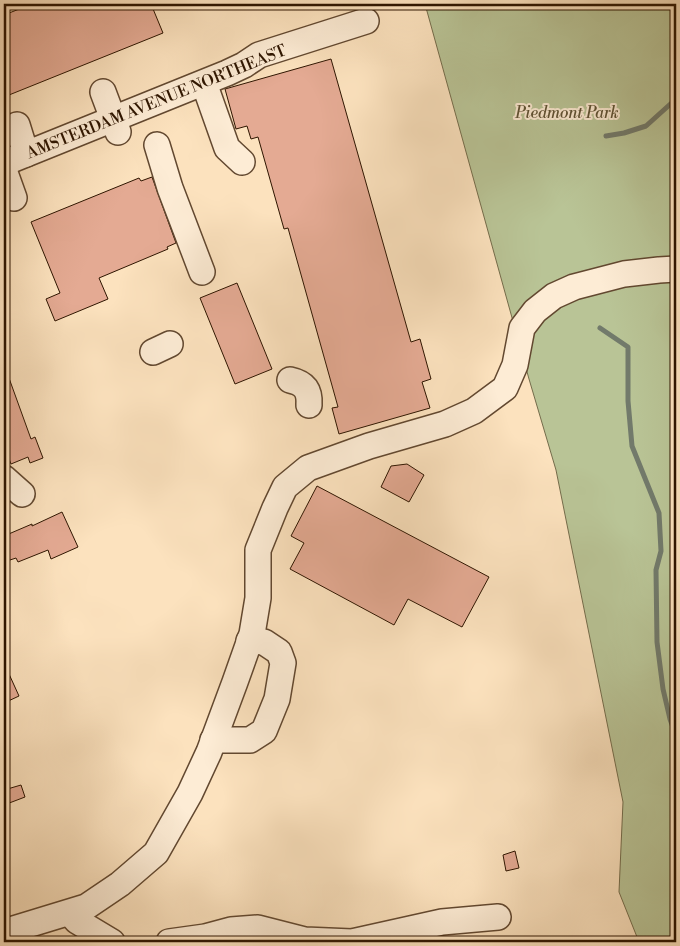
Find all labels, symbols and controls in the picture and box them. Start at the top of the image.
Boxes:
street label: AMSTERDAM AVENUE NORTHEAST [22,40,289,164]
park label: Piedmont Park [514,103,619,123]

